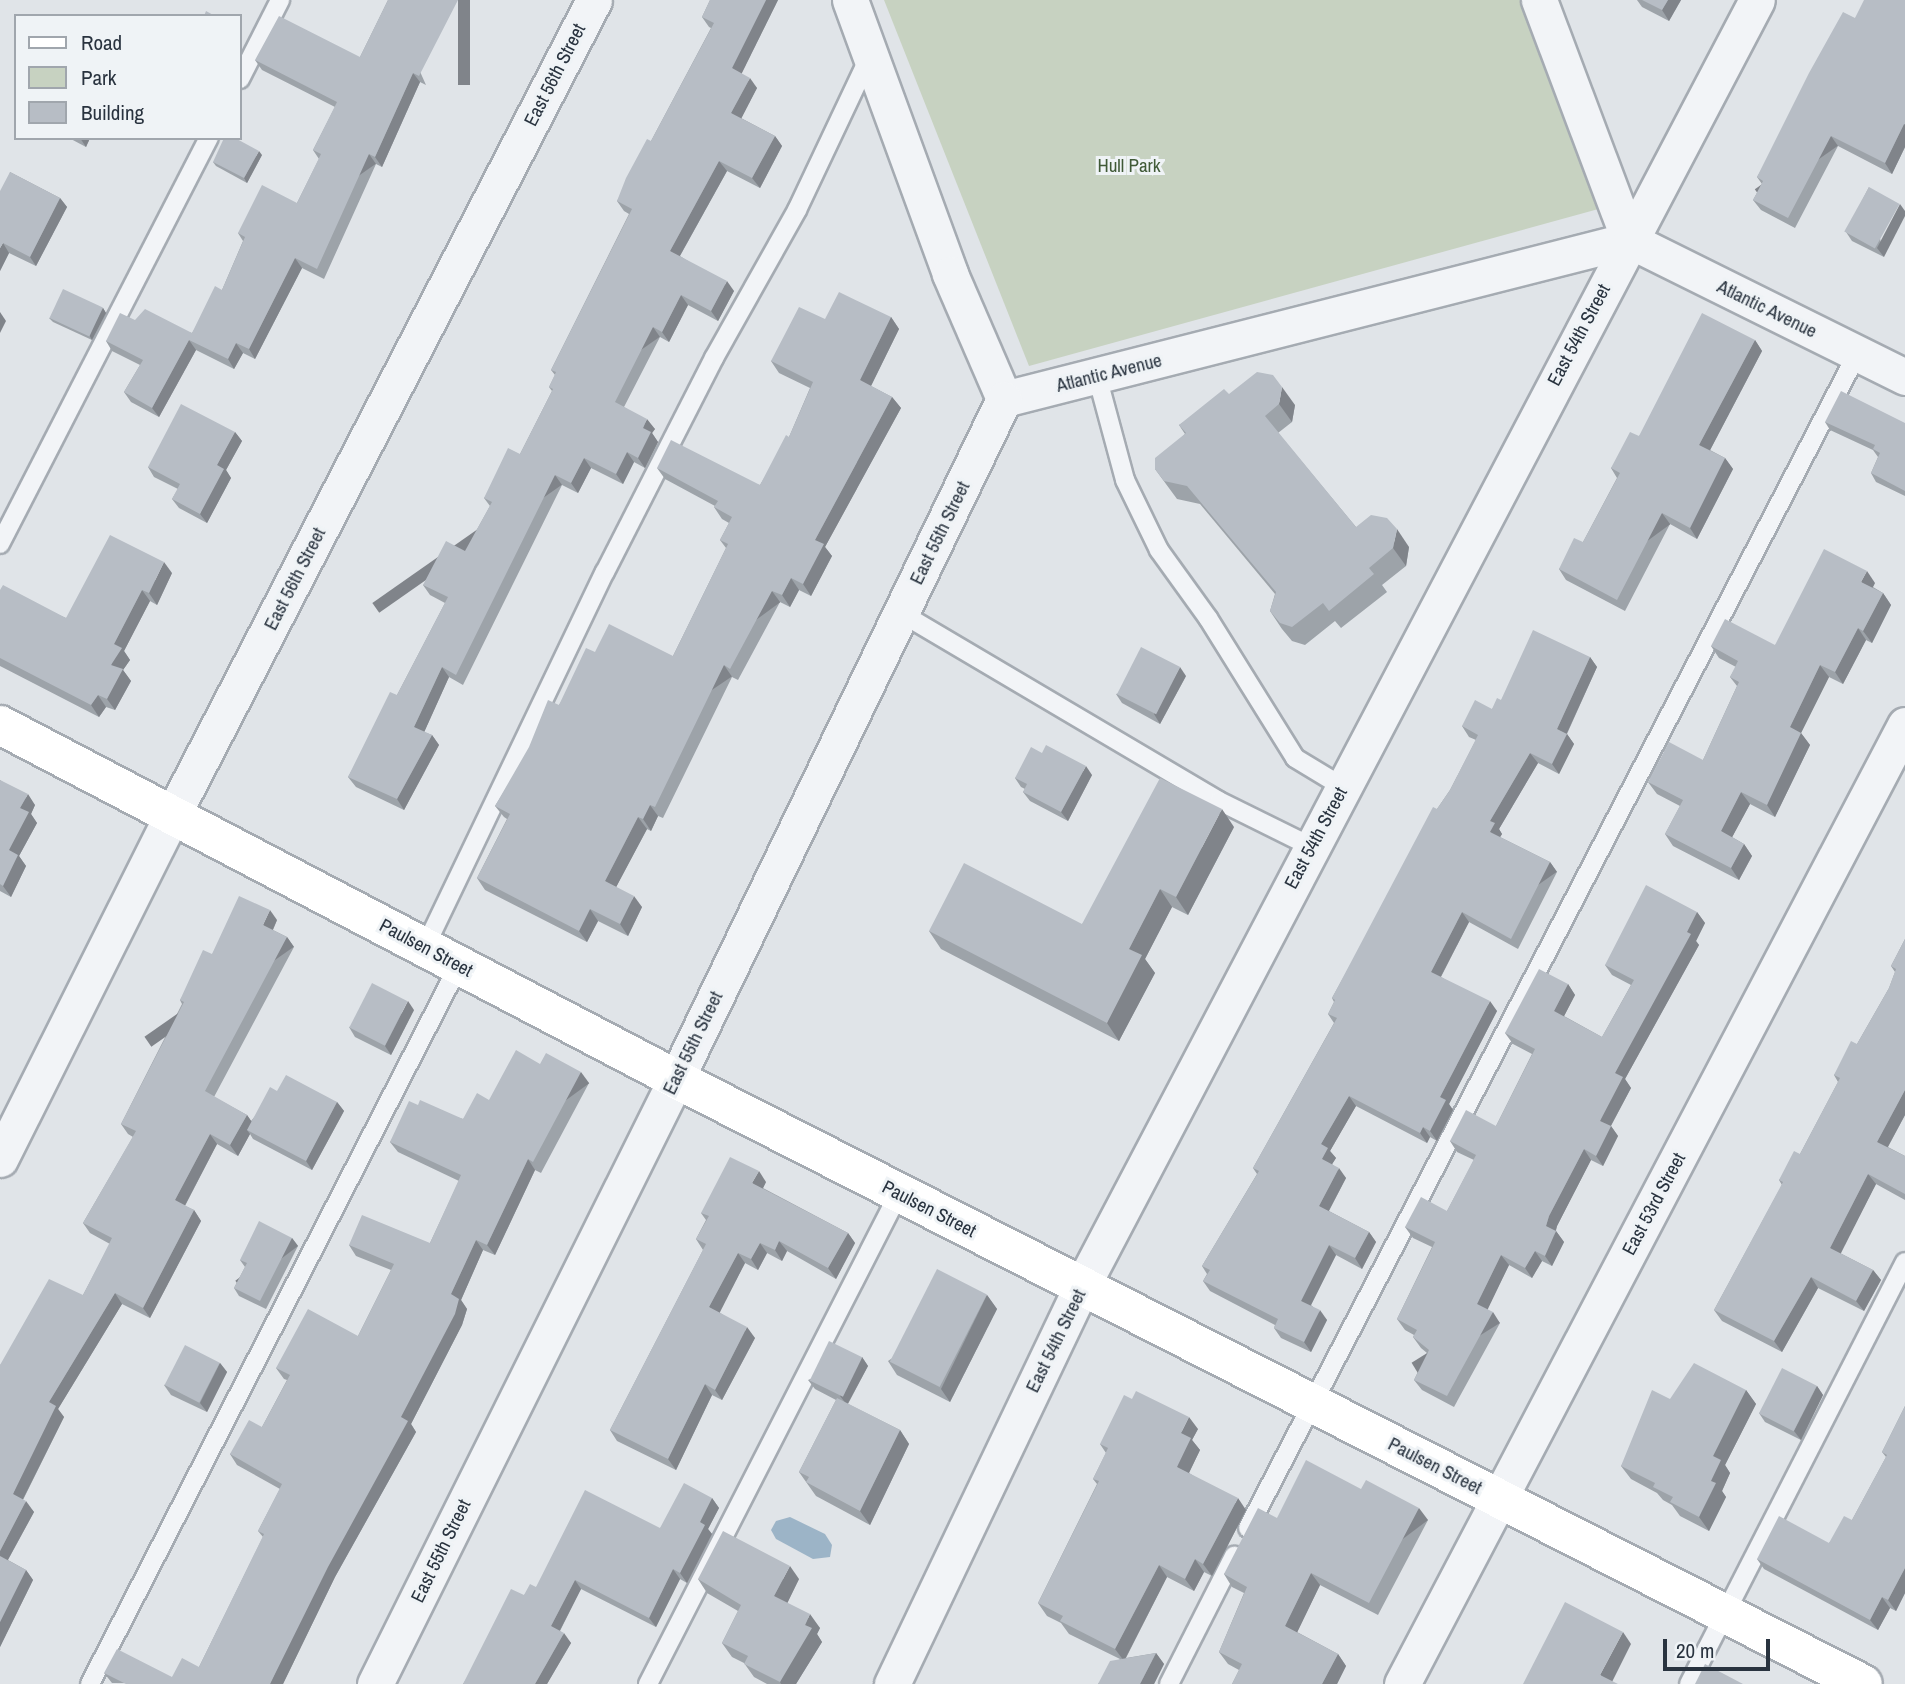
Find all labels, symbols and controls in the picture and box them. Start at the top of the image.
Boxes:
legend [14,14,242,140]
street label: East 56th Street [519,20,591,130]
text: Road [81,28,122,57]
text: Park [81,63,116,92]
text: Building [81,98,144,127]
park label: Hull Park [1097,155,1161,177]
street label: Atlantic Avenue [1713,275,1821,343]
street label: East 54th Street [1543,280,1615,390]
street label: Atlantic Avenue [1053,349,1165,397]
street label: East 55th Street [905,478,975,588]
street label: East 56th Street [259,524,331,634]
street label: East 54th Street [1280,783,1352,893]
street label: Paulsen Street [376,914,476,982]
street label: East 55th Street [658,988,728,1098]
street label: East 53rd Street [1618,1149,1690,1259]
street label: Paulsen Street [878,1176,980,1242]
street label: East 54th Street [1021,1286,1091,1396]
street label: Paulsen Street [1384,1433,1486,1499]
street label: East 55th Street [406,1496,476,1606]
scale bar [1667,1624,1774,1668]
text: 20 m [1676,1636,1714,1665]

